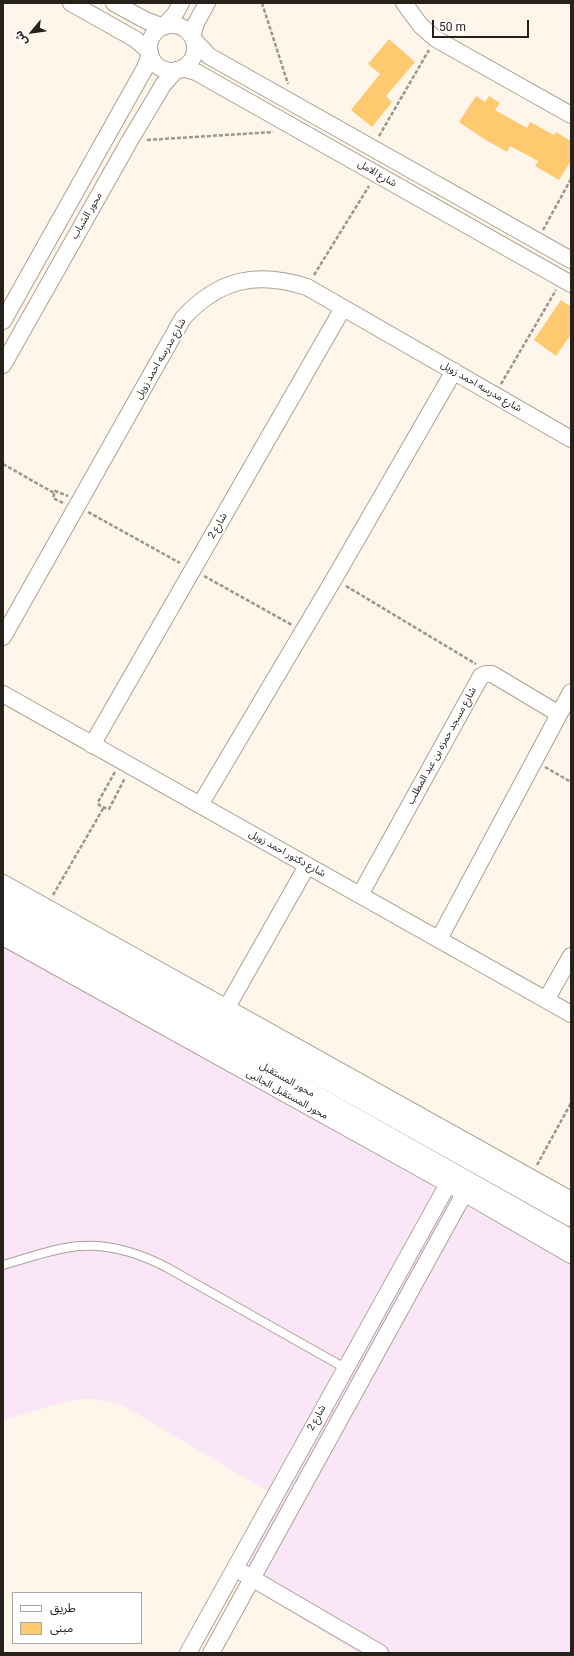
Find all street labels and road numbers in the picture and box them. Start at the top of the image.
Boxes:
street label: شارع الامل [356,158,398,190]
street label: محور الشباب [69,190,105,242]
street label: شارع مدرسه احمد زويل [133,316,189,402]
street label: شارع مدرسه احمد زويل [438,359,524,415]
street label: شارع 2 [206,511,230,541]
street label: شارع مسجد حمزه بن عبد المطلب [405,685,479,807]
street label: شارع دكتور احمد زويل [247,828,327,880]
street label: محور المستقبل [257,1060,317,1100]
street label: محور المستقبل الجانبى [244,1068,330,1122]
street label: شارع 2 [305,1403,329,1433]

